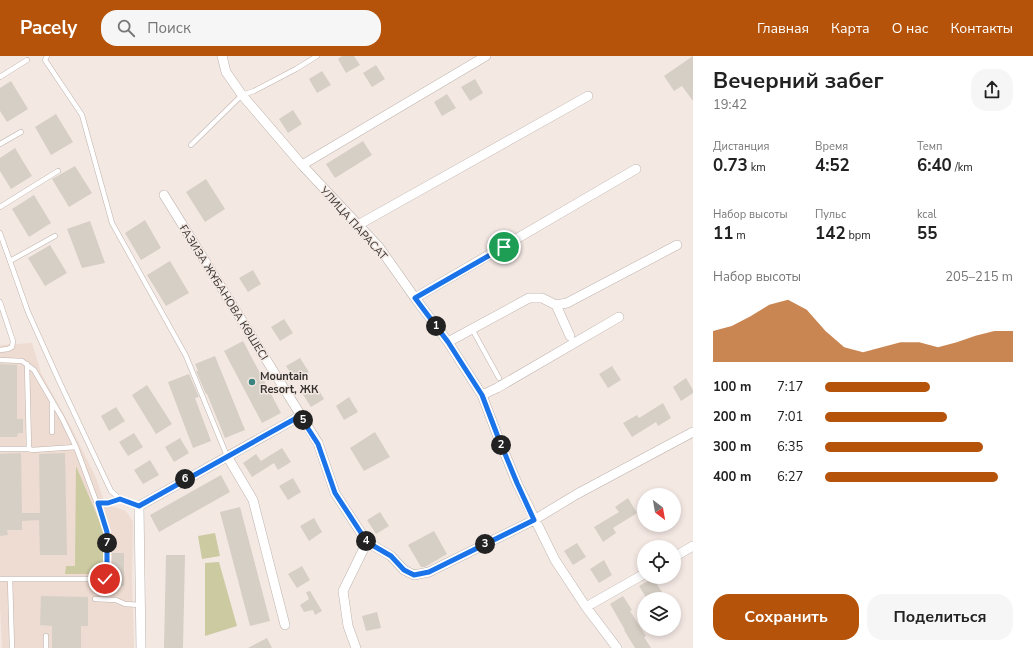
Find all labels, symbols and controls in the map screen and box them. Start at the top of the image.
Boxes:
search box [101,10,381,46]
text: Pacely [20,15,77,41]
icon: search [115,17,137,39]
text: Поиск [147,18,191,38]
text: Главная [757,19,809,38]
text: Карта [831,19,870,38]
text: О нас [892,19,928,38]
text: Контакты [950,19,1013,38]
text: Вечерний забег [713,66,884,96]
button: share [971,69,1013,111]
text: 19:42 [713,96,747,114]
text: Дистанция [713,139,769,154]
text: Время [815,139,848,154]
text: Темп [917,139,942,154]
text: 0.73 [713,154,748,177]
text: 4:52 [815,154,850,177]
text: 6:40 [917,154,952,177]
text: km [748,160,766,175]
text: /km [952,160,973,175]
street label: УЛИЦА ПАРАСАТ [316,183,391,264]
text: Набор высоты [713,207,788,222]
text: Пульс [815,207,846,222]
text: kcal [917,207,937,222]
street label: ҒАЗИЗА ЖҰБАНОВА КӨШЕСІ [176,222,272,363]
text: 11 [713,222,733,245]
text: 142 [815,222,846,245]
text: 55 [917,222,937,245]
text: m [733,228,746,243]
text: bpm [846,228,871,243]
pin [487,230,521,264]
icon: arrive [493,236,515,258]
text: Набор высоты [713,268,801,286]
text: 205–215 m [945,268,1013,286]
pin: 1 [426,316,446,336]
text: 1 [433,318,439,333]
place label: Mountain Resort, ЖК [260,369,319,397]
marker: Mountain Resort, ЖК [247,377,257,387]
text: 100 m [713,378,751,396]
text: 7:17 [777,378,803,396]
text: 200 m [713,408,751,426]
text: 7:01 [777,408,803,426]
pin: 5 [293,410,313,430]
text: 5 [300,412,306,427]
pin: 2 [491,435,511,455]
text: 2 [498,437,504,452]
text: 300 m [713,438,751,456]
text: 6:35 [777,438,803,456]
text: 400 m [713,468,751,486]
text: 6:27 [777,468,803,486]
pin: 6 [175,469,195,489]
text: 6 [182,471,188,486]
north arrow [637,488,681,532]
map controls [637,488,681,636]
pin: 4 [356,531,376,551]
pin: 7 [97,533,117,553]
text: 4 [363,533,369,548]
pin: 3 [475,534,495,554]
text: 7 [104,535,110,550]
text: 3 [482,536,488,551]
button: locate [637,540,681,584]
pin [88,562,122,596]
icon: check [94,568,116,590]
button: layers [637,592,681,636]
button: Сохранить [713,594,859,640]
button: Поделиться [867,594,1013,640]

